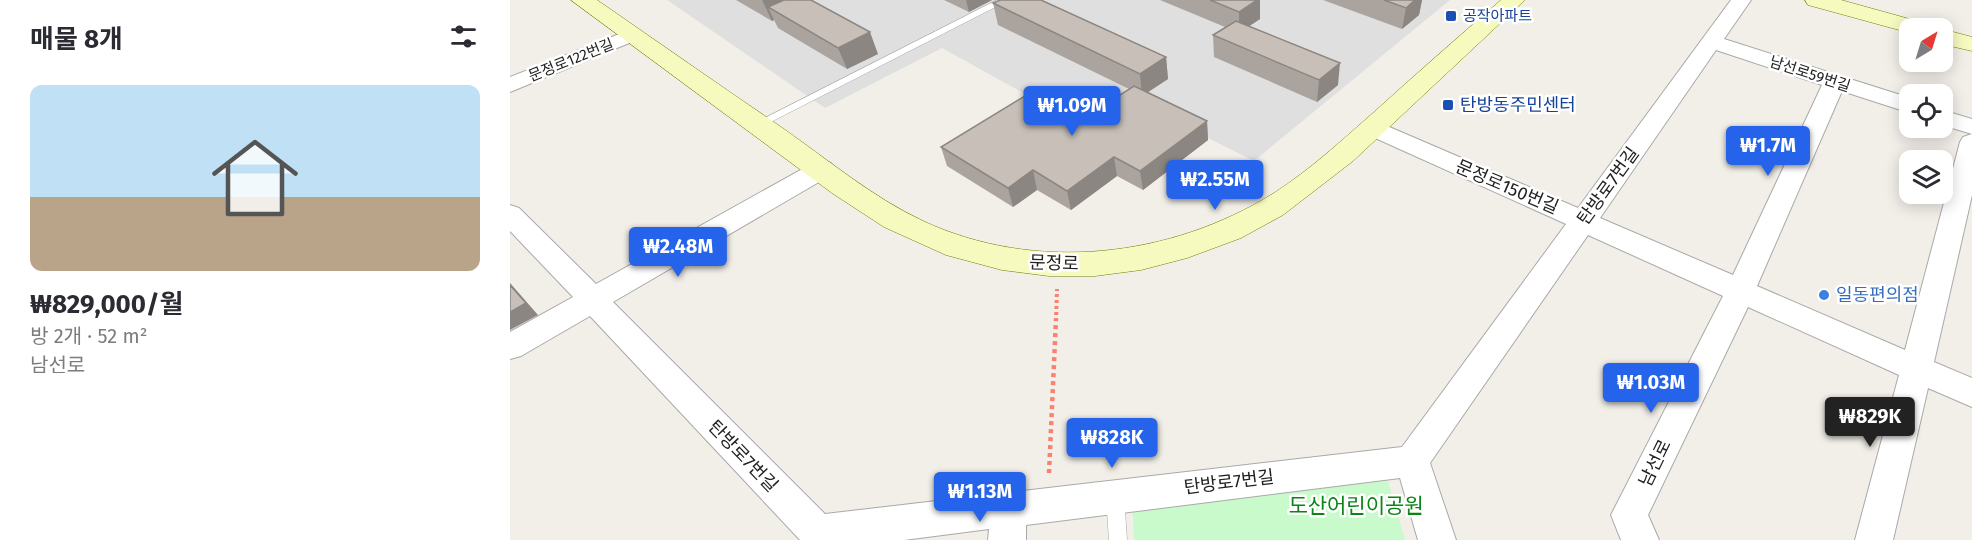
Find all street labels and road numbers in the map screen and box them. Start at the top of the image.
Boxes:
street label: 문정로122번길 [526,35,616,85]
street label: 남선로59번길 [1767,52,1853,96]
street label: 탄방로7번길 [1572,143,1644,229]
street label: 문정로150번길 [1452,155,1562,219]
street label: 문정로 [1029,251,1079,275]
street label: 탄방로7번길 [704,416,782,496]
street label: 남선로 [1634,436,1676,490]
street label: 탄방로7번길 [1183,466,1275,498]

